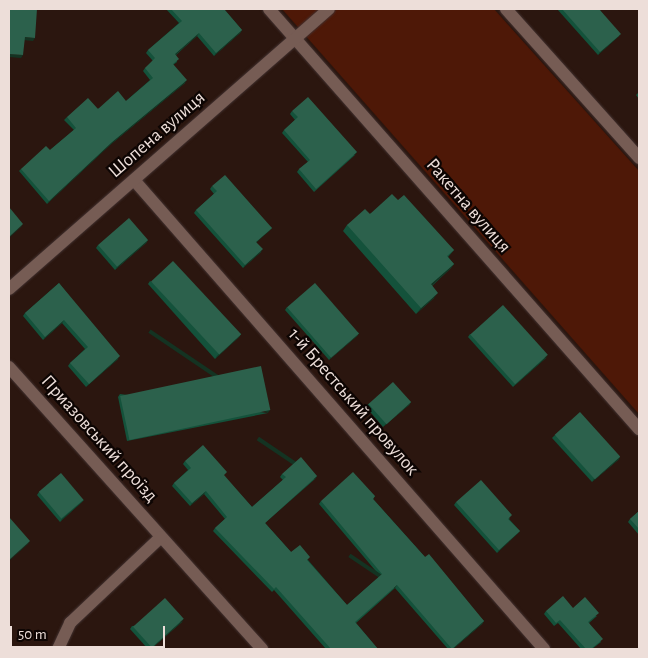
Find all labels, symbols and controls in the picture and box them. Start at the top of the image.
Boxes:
street label: Шопена вулиця [104,87,210,183]
street label: Ракетна вулиця [421,154,515,258]
street label: 1-й Брестський провулок [283,324,423,480]
street label: Приазовський проїзд [36,371,162,507]
scale bar [12,616,168,648]
text: 50 m [18,627,47,642]

